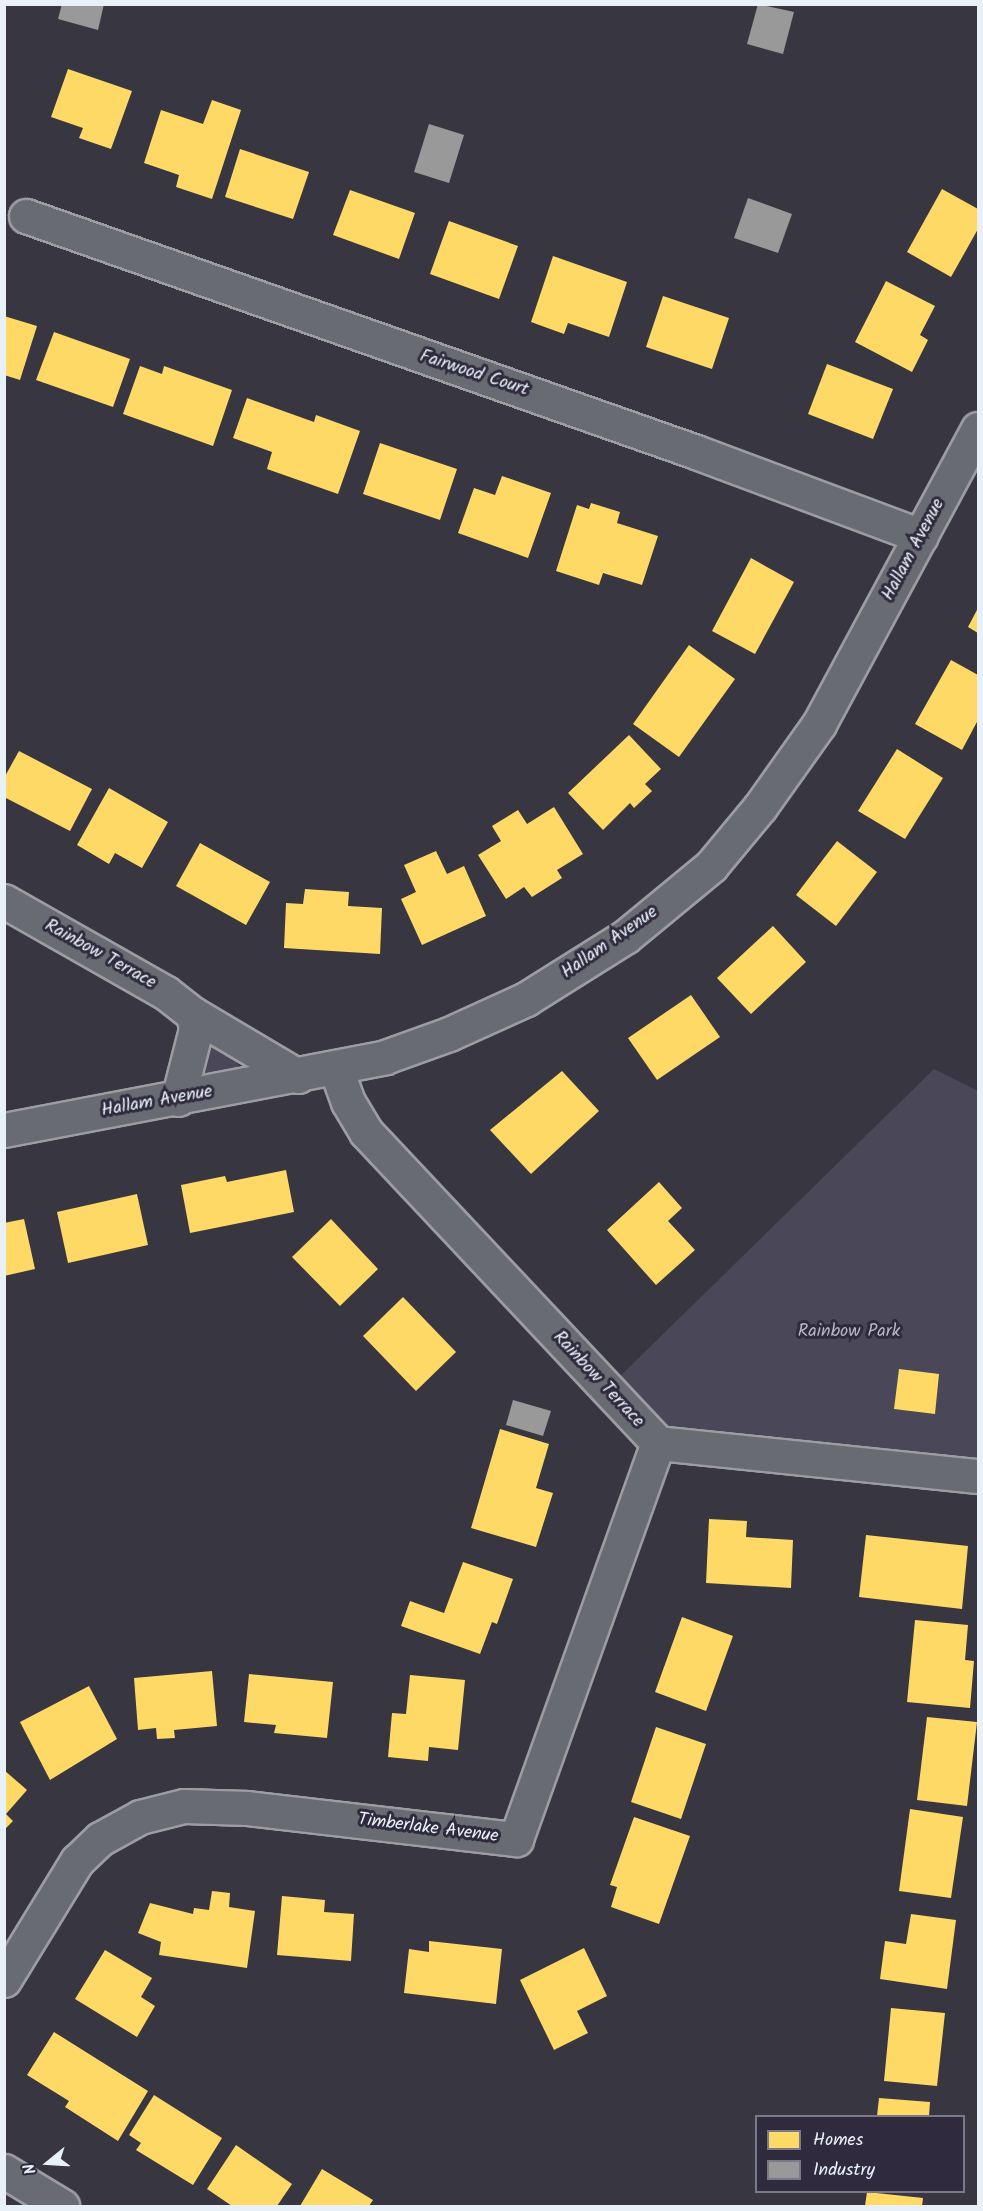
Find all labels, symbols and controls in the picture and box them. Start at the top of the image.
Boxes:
street label: Fairwood Court [417,346,531,402]
street label: Hallam Avenue [878,495,950,605]
street label: Hallam Avenue [558,902,662,984]
street label: Rainbow Terrace [41,916,159,994]
street label: Hallam Avenue [100,1082,214,1122]
park label: Rainbow Park [798,1321,900,1343]
street label: Rainbow Terrace [548,1327,648,1433]
street label: Timberlake Avenue [357,1810,499,1848]
legend [755,2115,965,2193]
text: Homes [813,2126,863,2155]
north arrow [18,2133,78,2193]
text: Industry [813,2156,875,2185]
text: N [17,2160,44,2177]

